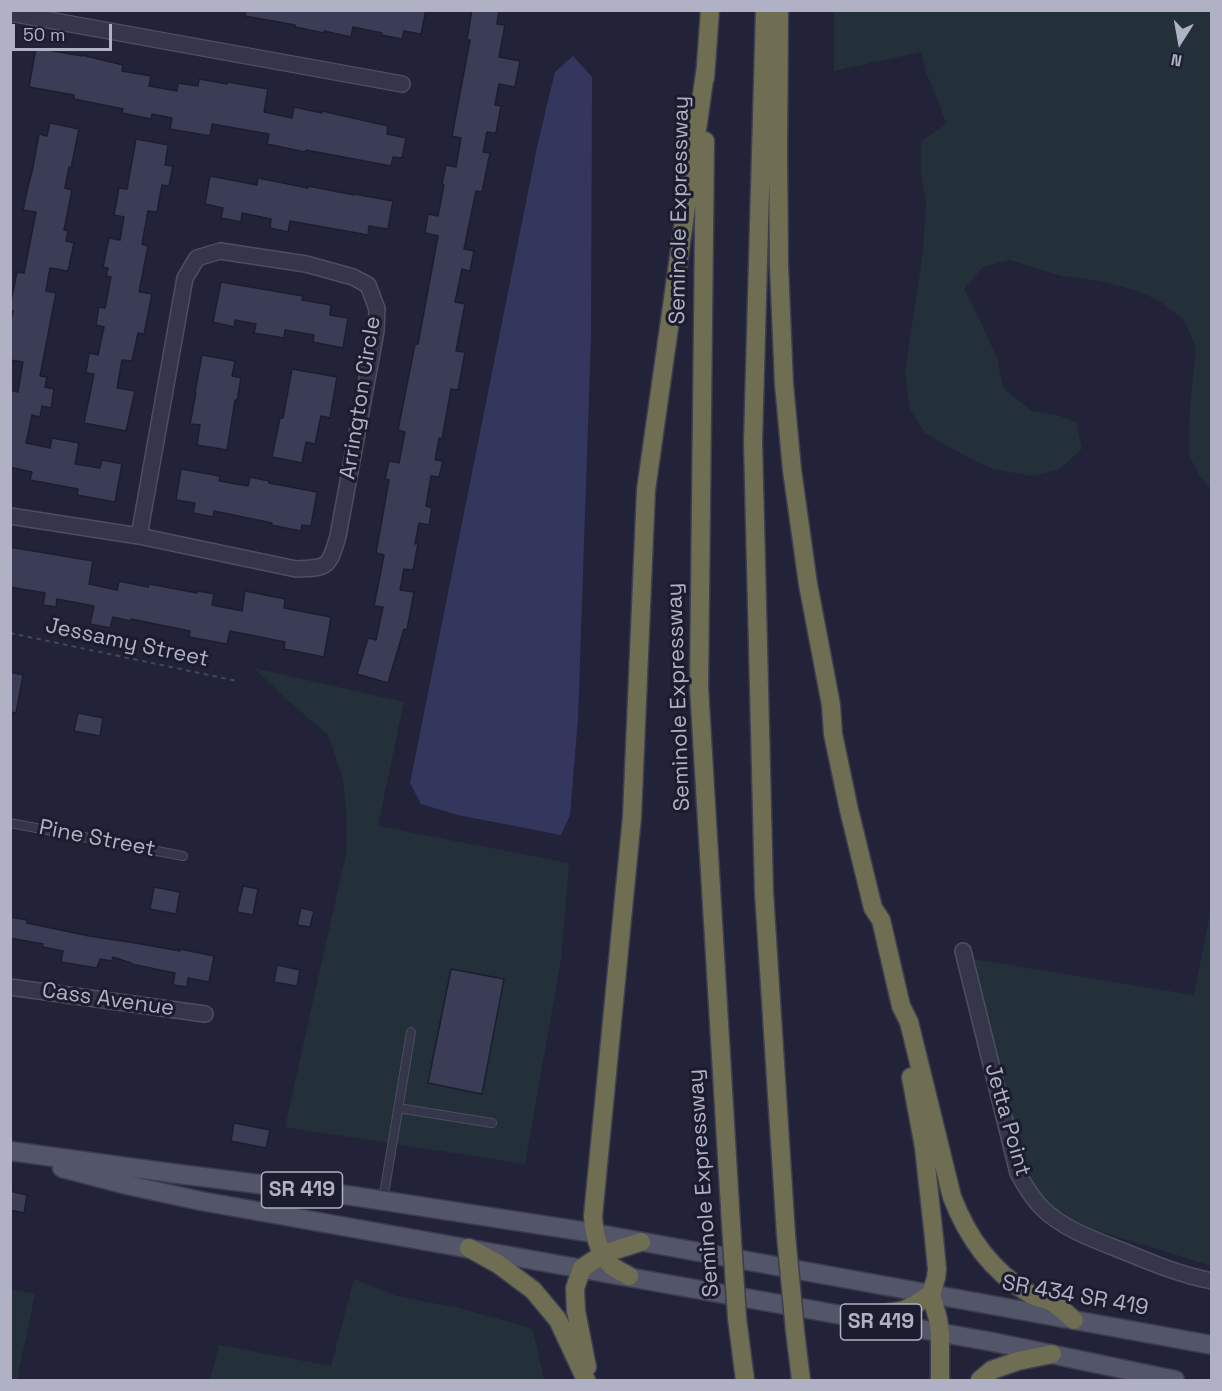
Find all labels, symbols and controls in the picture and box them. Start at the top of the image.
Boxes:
scale bar [15,12,116,50]
north arrow [1150,12,1210,72]
text: 50 m [23,23,65,46]
text: N [1169,49,1184,71]
street label: Seminole Expressway [665,95,695,325]
street label: Arrington Circle [335,315,387,481]
street label: Seminole Expressway [662,582,696,812]
street label: Jessamy Street [43,613,211,673]
street label: Pine Street [37,815,157,863]
street label: Cass Avenue [40,978,176,1022]
street label: Jetta Point [978,1061,1036,1179]
street label: Seminole Expressway [683,1068,725,1298]
road number: SR 419 [262,1172,342,1208]
street label: SR 434 SR 419 [1000,1270,1150,1322]
road number: SR 419 [840,1304,922,1340]

